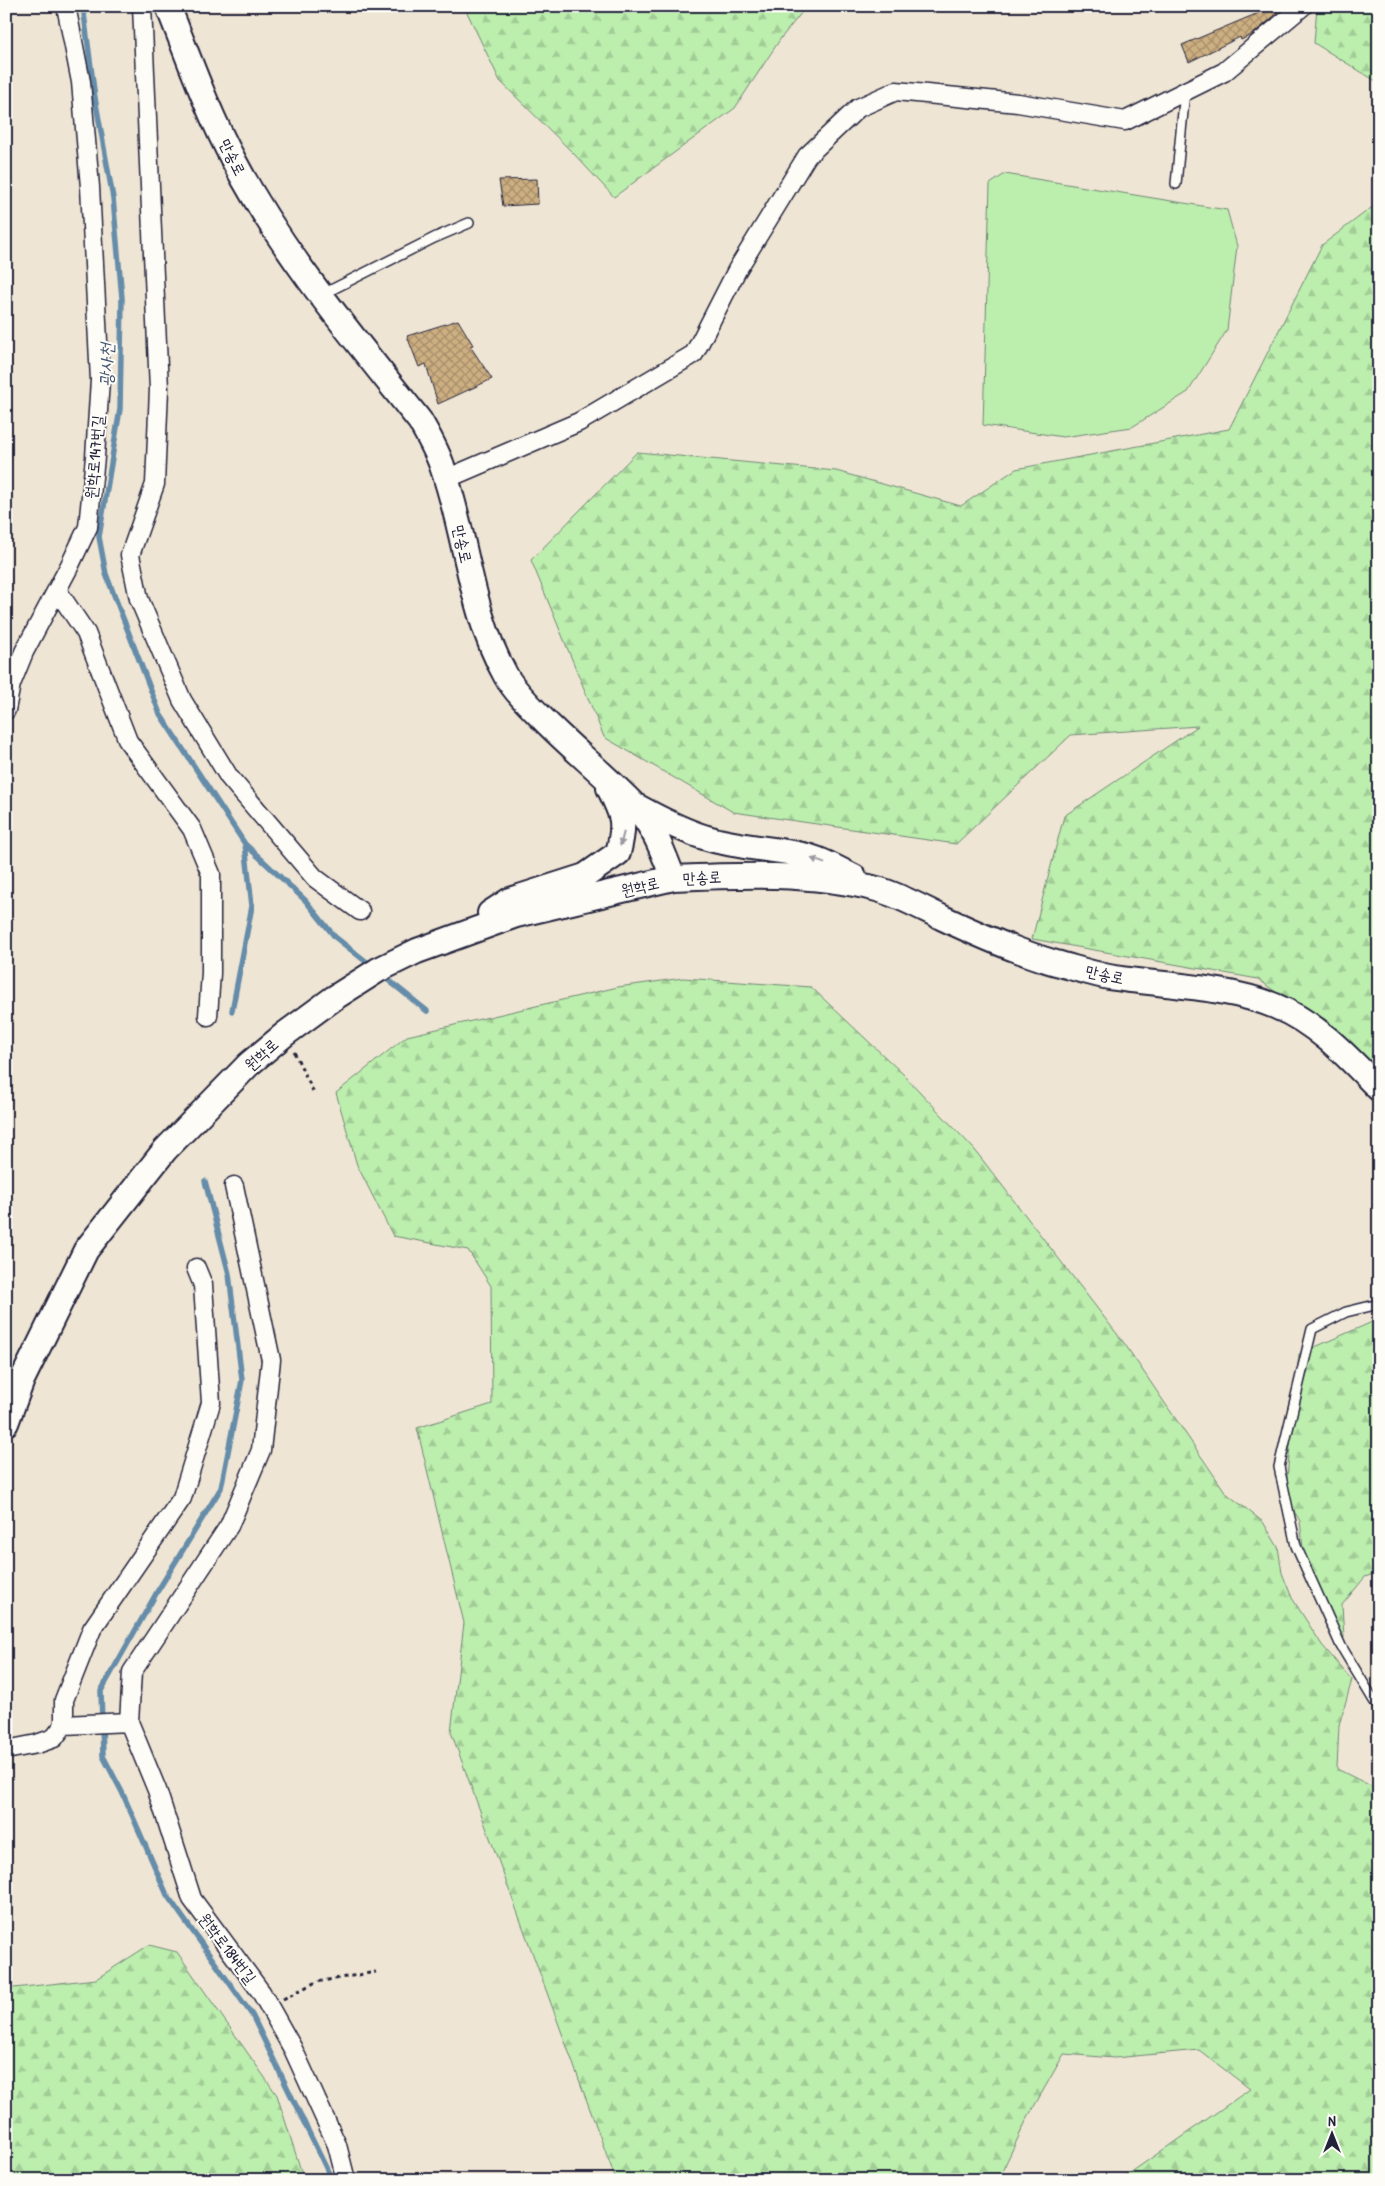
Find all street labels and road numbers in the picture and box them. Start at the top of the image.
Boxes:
street label: 만송로 [214,135,252,179]
street label: 원학로147번길 [79,414,109,500]
street label: 만송로 [448,523,478,565]
street label: 만송로 [682,865,722,889]
street label: 원학로 [619,871,661,901]
street label: 만송로 [1084,959,1126,989]
street label: 원학로 [239,1033,283,1075]
street label: 원학로184번길 [194,1908,262,1988]

